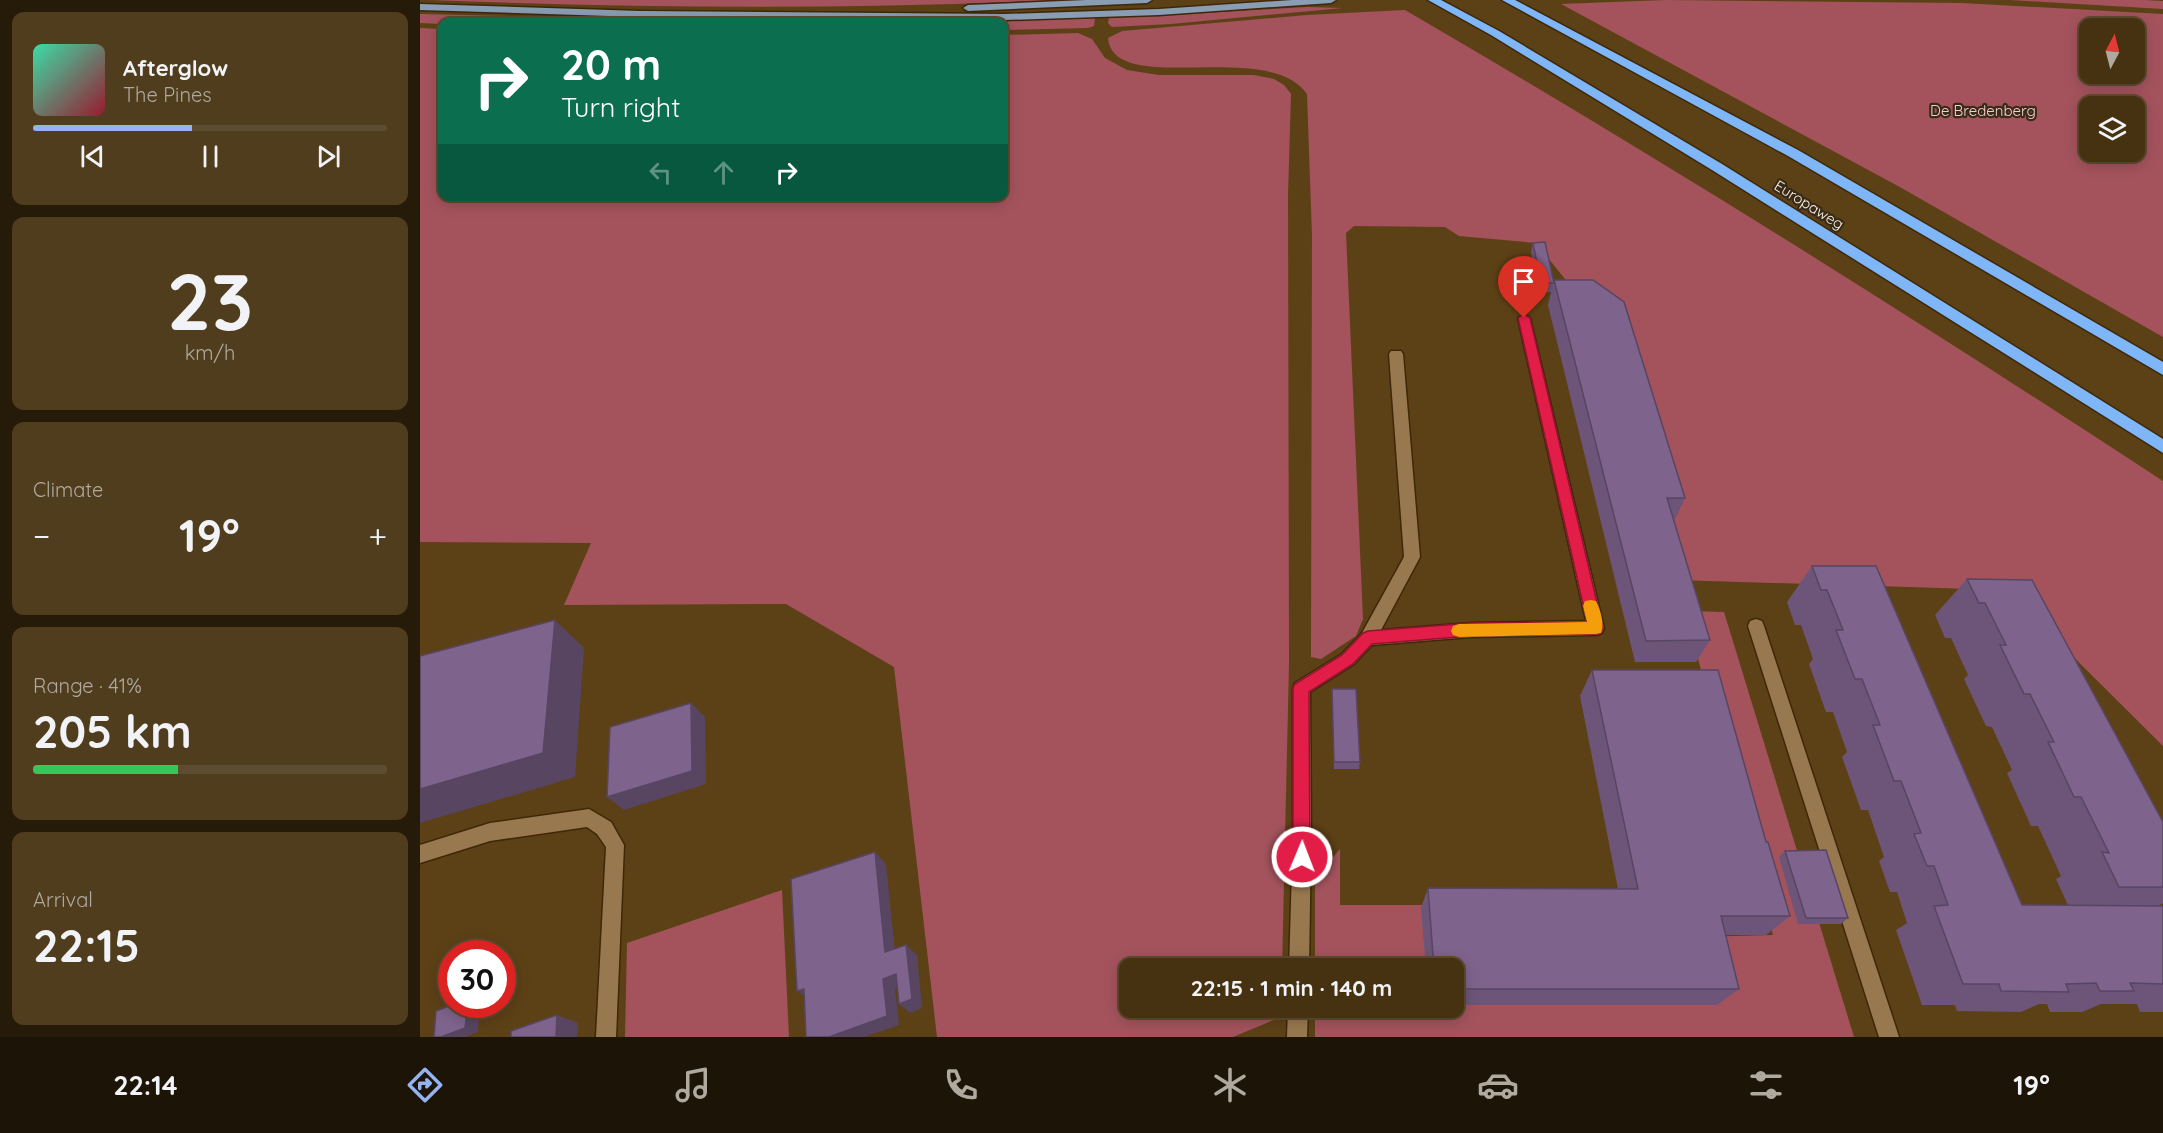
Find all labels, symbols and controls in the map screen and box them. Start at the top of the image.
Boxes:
north arrow [2079,18,2145,84]
map controls [2079,18,2145,162]
text: 20 m [561,38,661,91]
icon: right [462,42,540,120]
text: Afterglow [123,54,228,82]
text: The Pines [123,82,212,107]
text: Turn right [561,90,680,124]
button: layers [2079,96,2145,162]
park label: De Bredenberg [1930,101,2036,120]
icon: previous [76,140,109,173]
icon: pause [194,140,227,173]
icon: next [312,140,345,173]
icon: left [644,156,677,189]
icon: ahead [707,156,740,189]
icon: right [770,156,803,189]
street label: Europaweg [1771,176,1848,233]
text: 23 [167,252,253,350]
pin [1498,256,1549,318]
icon: arrive [1507,265,1540,298]
text: km/h [185,340,235,365]
text: Climate [33,477,103,502]
text: 19° [179,507,240,563]
text: − [33,515,50,556]
text: + [368,515,387,556]
text: Range · 41% [33,673,142,698]
text: 205 km [33,703,192,759]
position arrow [1270,825,1334,889]
text: Arrival [33,887,93,912]
text: 22:15 [33,917,140,973]
speed limit sign: 30 [438,940,516,1018]
text: 22:15 · 1 min · 140 m [1191,974,1392,1002]
icon: directions [404,1064,446,1106]
icon: music [672,1064,714,1106]
icon: phone [940,1064,982,1106]
icon: climate [1209,1064,1251,1106]
icon: car [1477,1064,1519,1106]
icon: filters [1745,1064,1787,1106]
text: 22:14 [113,1068,178,1102]
text: 19° [2013,1068,2050,1102]

